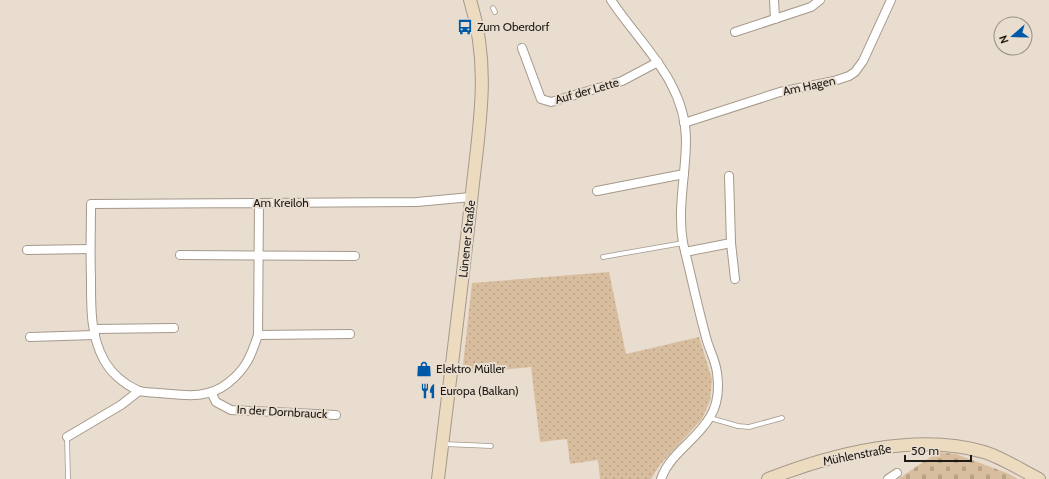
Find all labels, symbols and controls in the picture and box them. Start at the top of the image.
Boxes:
north arrow [993,16,1033,56]
bus stop icon: Zum Oberdorf [456,18,474,36]
place label: Zum Oberdorf [477,19,549,34]
text: N [996,33,1012,45]
street label: Am Hagen [781,73,837,98]
street label: Auf der Lette [553,74,621,107]
street label: Am Kreiloh [253,195,309,210]
street label: Lünener Straße [455,199,478,278]
shop icon: Elektro Müller [415,360,433,378]
place label: Elektro Müller [436,361,506,376]
restaurant icon: Europa (Balkan) [419,382,437,400]
place label: Europa (Balkan) [440,383,519,398]
street label: In der Dornbrauck [236,402,328,421]
scale bar [905,437,971,463]
street label: Mühlenstraße [821,441,892,469]
text: 50 m [911,443,939,458]

